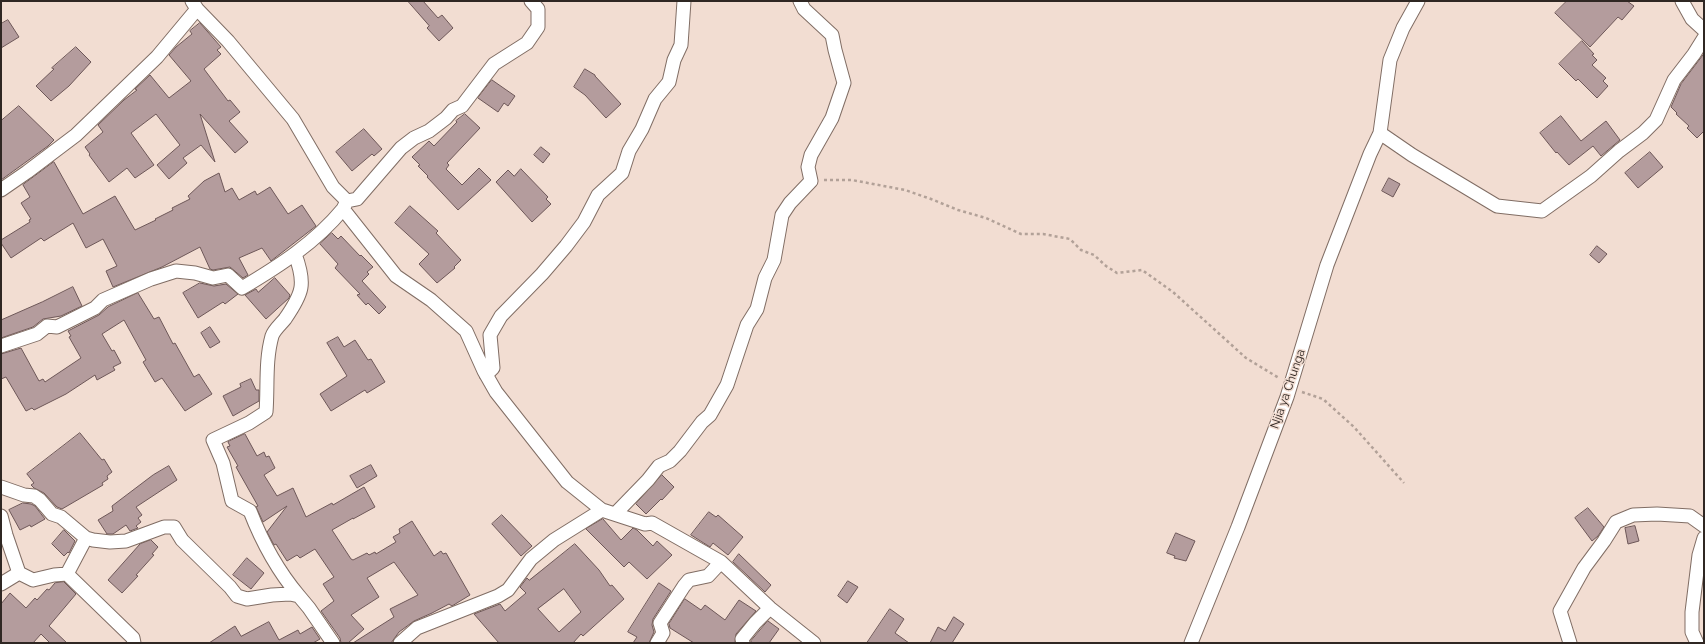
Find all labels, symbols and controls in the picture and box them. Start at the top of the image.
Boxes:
street label: Njia ya Chunga [1268,347,1308,431]

